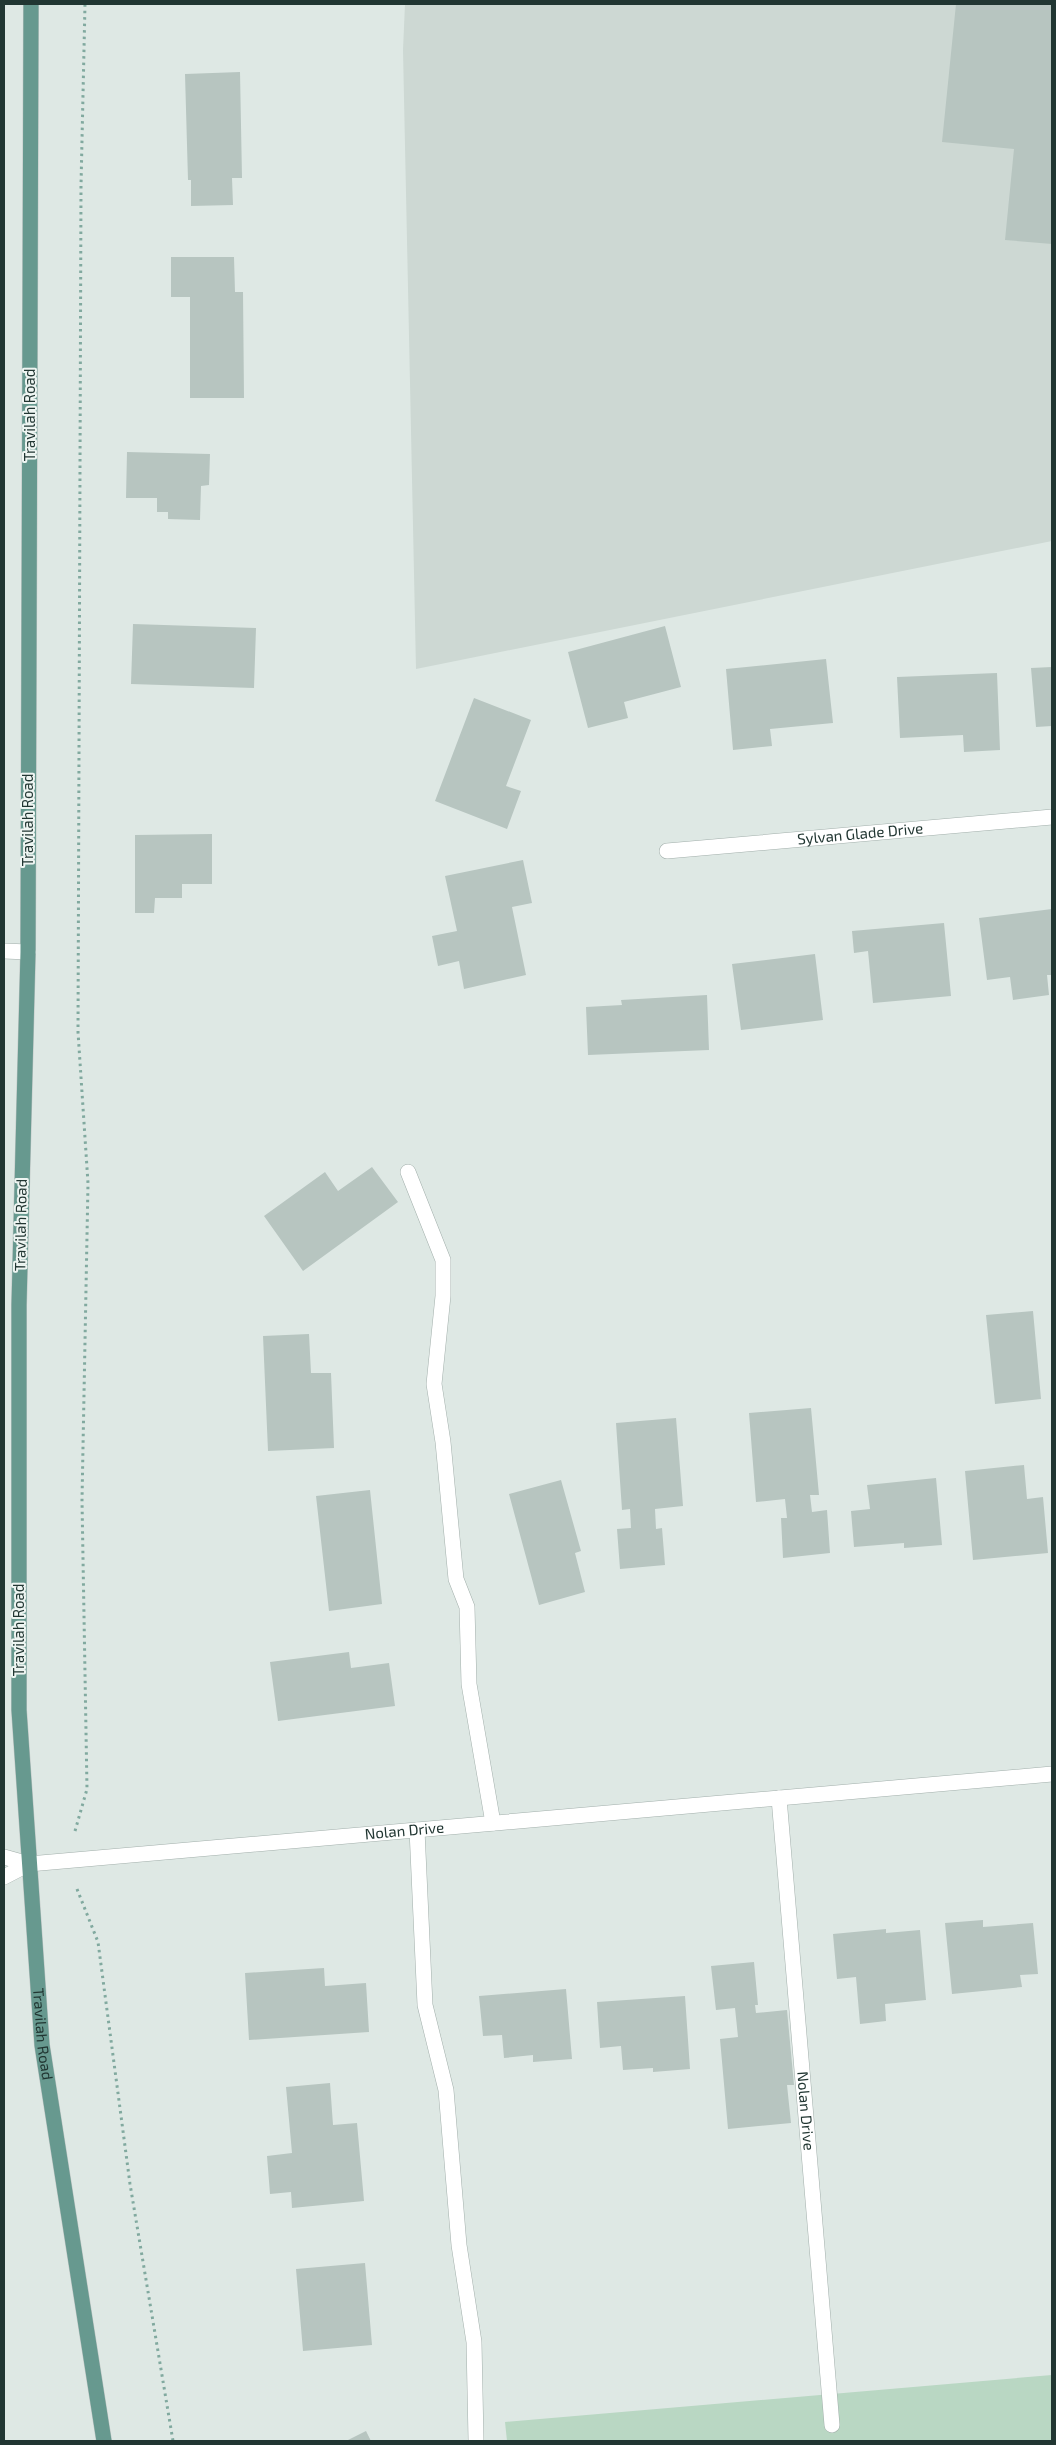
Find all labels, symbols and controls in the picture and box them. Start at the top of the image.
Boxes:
street label: Travilah Road [20,369,38,461]
street label: Travilah Road [18,774,36,866]
street label: Sylvan Glade Drive [796,818,924,847]
street label: Travilah Road [10,1179,30,1271]
street label: Travilah Road [9,1584,27,1676]
street label: Nolan Drive [364,1818,445,1842]
street label: Travilah Road [30,1987,57,2081]
street label: Nolan Drive [794,2070,819,2151]

